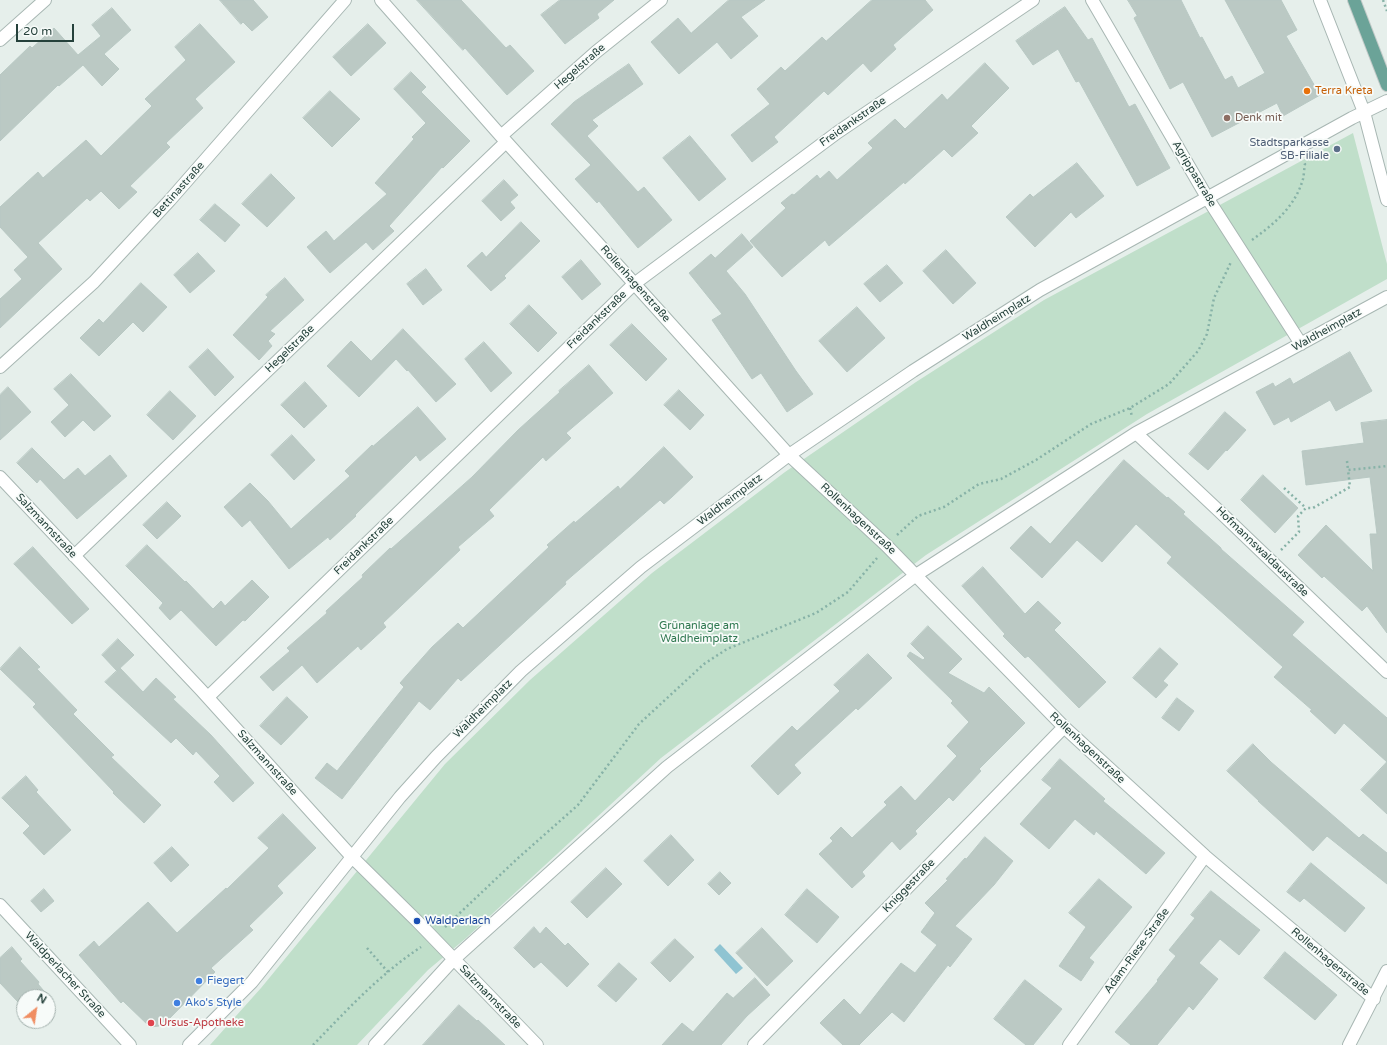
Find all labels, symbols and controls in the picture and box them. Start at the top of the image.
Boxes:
scale bar [18,16,76,42]
text: 20 m [23,24,52,38]
street label: Hegelstraße [552,41,608,93]
place label: Terra Kreta [1315,84,1373,98]
marker: Terra Kreta [1302,86,1312,96]
street label: Freidankstraße [817,94,889,150]
place label: Denk mit [1235,111,1282,125]
marker: Denk mit [1222,113,1232,123]
place label: Stadtsparkasse SB-Filiale [1249,136,1329,162]
street label: Agrippastraße [1169,139,1219,209]
marker: Stadtsparkasse SB-Filiale [1332,144,1342,154]
street label: Bettinastraße [150,159,208,221]
street label: Rollenhagenstraße [597,243,673,325]
street label: Freidankstraße [564,288,630,352]
street label: Waldheimplatz [961,292,1033,344]
street label: Waldheimplatz [1290,305,1364,355]
street label: Hegelstraße [263,322,317,376]
street label: Waldheimplatz [695,471,765,529]
street label: Rollenhagenstraße [818,481,898,557]
street label: Salzmannstraße [13,491,79,561]
street label: Hofmannswaldaustraße [1213,504,1311,600]
street label: Freidankstraße [331,514,397,578]
park label: Grünanlage am Waldheimplatz [659,619,739,645]
street label: Waldheimplatz [451,677,515,741]
street label: Rollenhagenstraße [1047,710,1127,786]
street label: Salzmannstraße [234,728,300,798]
street label: Kniggestraße [880,856,938,916]
street label: Adam-Riese-Straße [1102,906,1172,996]
place label: Waldperlach [425,914,490,928]
marker: Waldperlach [412,916,422,926]
street label: Rollenhagenstraße [1288,925,1372,999]
street label: Waldperlacher Straße [22,929,108,1021]
street label: Salzmannstraße [456,962,524,1032]
place label: Fiegert [207,974,244,988]
marker: Fiegert [194,976,204,986]
north arrow [16,989,56,1029]
text: N [35,991,49,1007]
place label: Ako's Style [185,996,242,1010]
marker: Ako's Style [172,998,182,1008]
place label: Ursus-Apotheke [159,1016,244,1030]
marker: Ursus-Apotheke [146,1018,156,1028]

